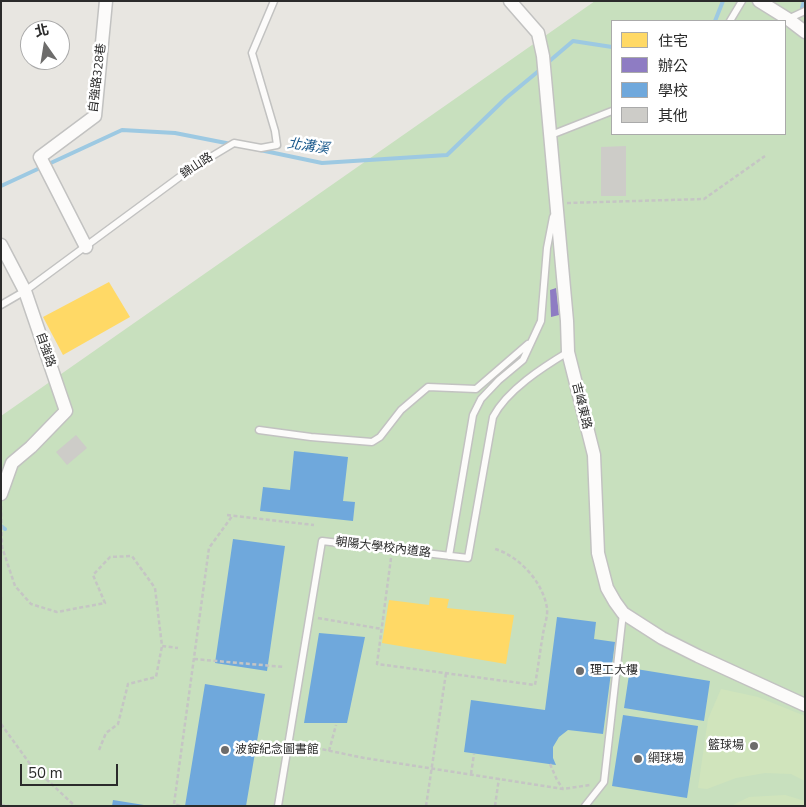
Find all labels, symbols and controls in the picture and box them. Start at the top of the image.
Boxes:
north arrow [20,20,70,70]
text: 北 [33,20,51,42]
legend [611,20,786,135]
text: 住宅 [658,31,688,51]
street label: 自強路328巷 [87,43,109,113]
text: 辦公 [658,56,688,76]
text: 學校 [658,81,688,101]
text: 其他 [658,106,688,126]
water label: 北溝溪 [286,136,330,158]
street label: 錦山路 [178,150,216,182]
street label: 自強路 [32,331,58,369]
street label: 吉峰東路 [568,381,594,431]
street label: 朝陽大學校內道路 [334,535,432,561]
place label: 理工大樓 [590,664,638,678]
marker: 理工大樓 [574,665,586,677]
place label: 籃球場 [708,739,744,753]
marker: 籃球場 [748,740,760,752]
place label: 波錠紀念圖書館 [235,743,319,757]
marker: 波錠紀念圖書館 [219,744,231,756]
place label: 網球場 [648,752,684,766]
marker: 網球場 [632,753,644,765]
scale bar [22,754,120,786]
text: 50 m [28,763,63,783]

